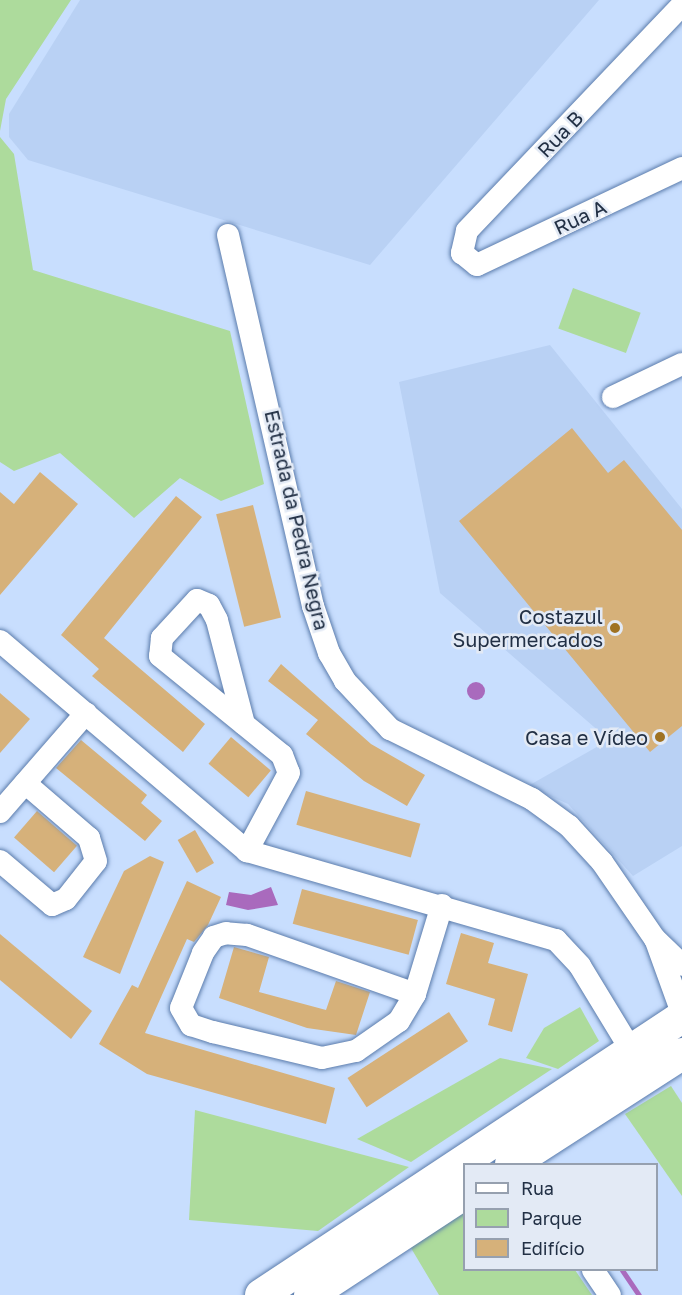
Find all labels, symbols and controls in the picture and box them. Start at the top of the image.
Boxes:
street label: Rua B [532,106,588,162]
street label: Rua A [550,195,610,239]
street label: Estrada da Pedra Negra [260,407,334,633]
place label: Costazul Supermercados [452,604,603,651]
marker: Costazul Supermercados [608,621,622,635]
place label: Casa e Vídeo [525,725,648,749]
marker: Casa e Vídeo [653,730,667,744]
legend [463,1163,658,1271]
text: Rua [521,1177,554,1199]
text: Parque [521,1207,582,1229]
text: Edifício [521,1237,585,1259]

